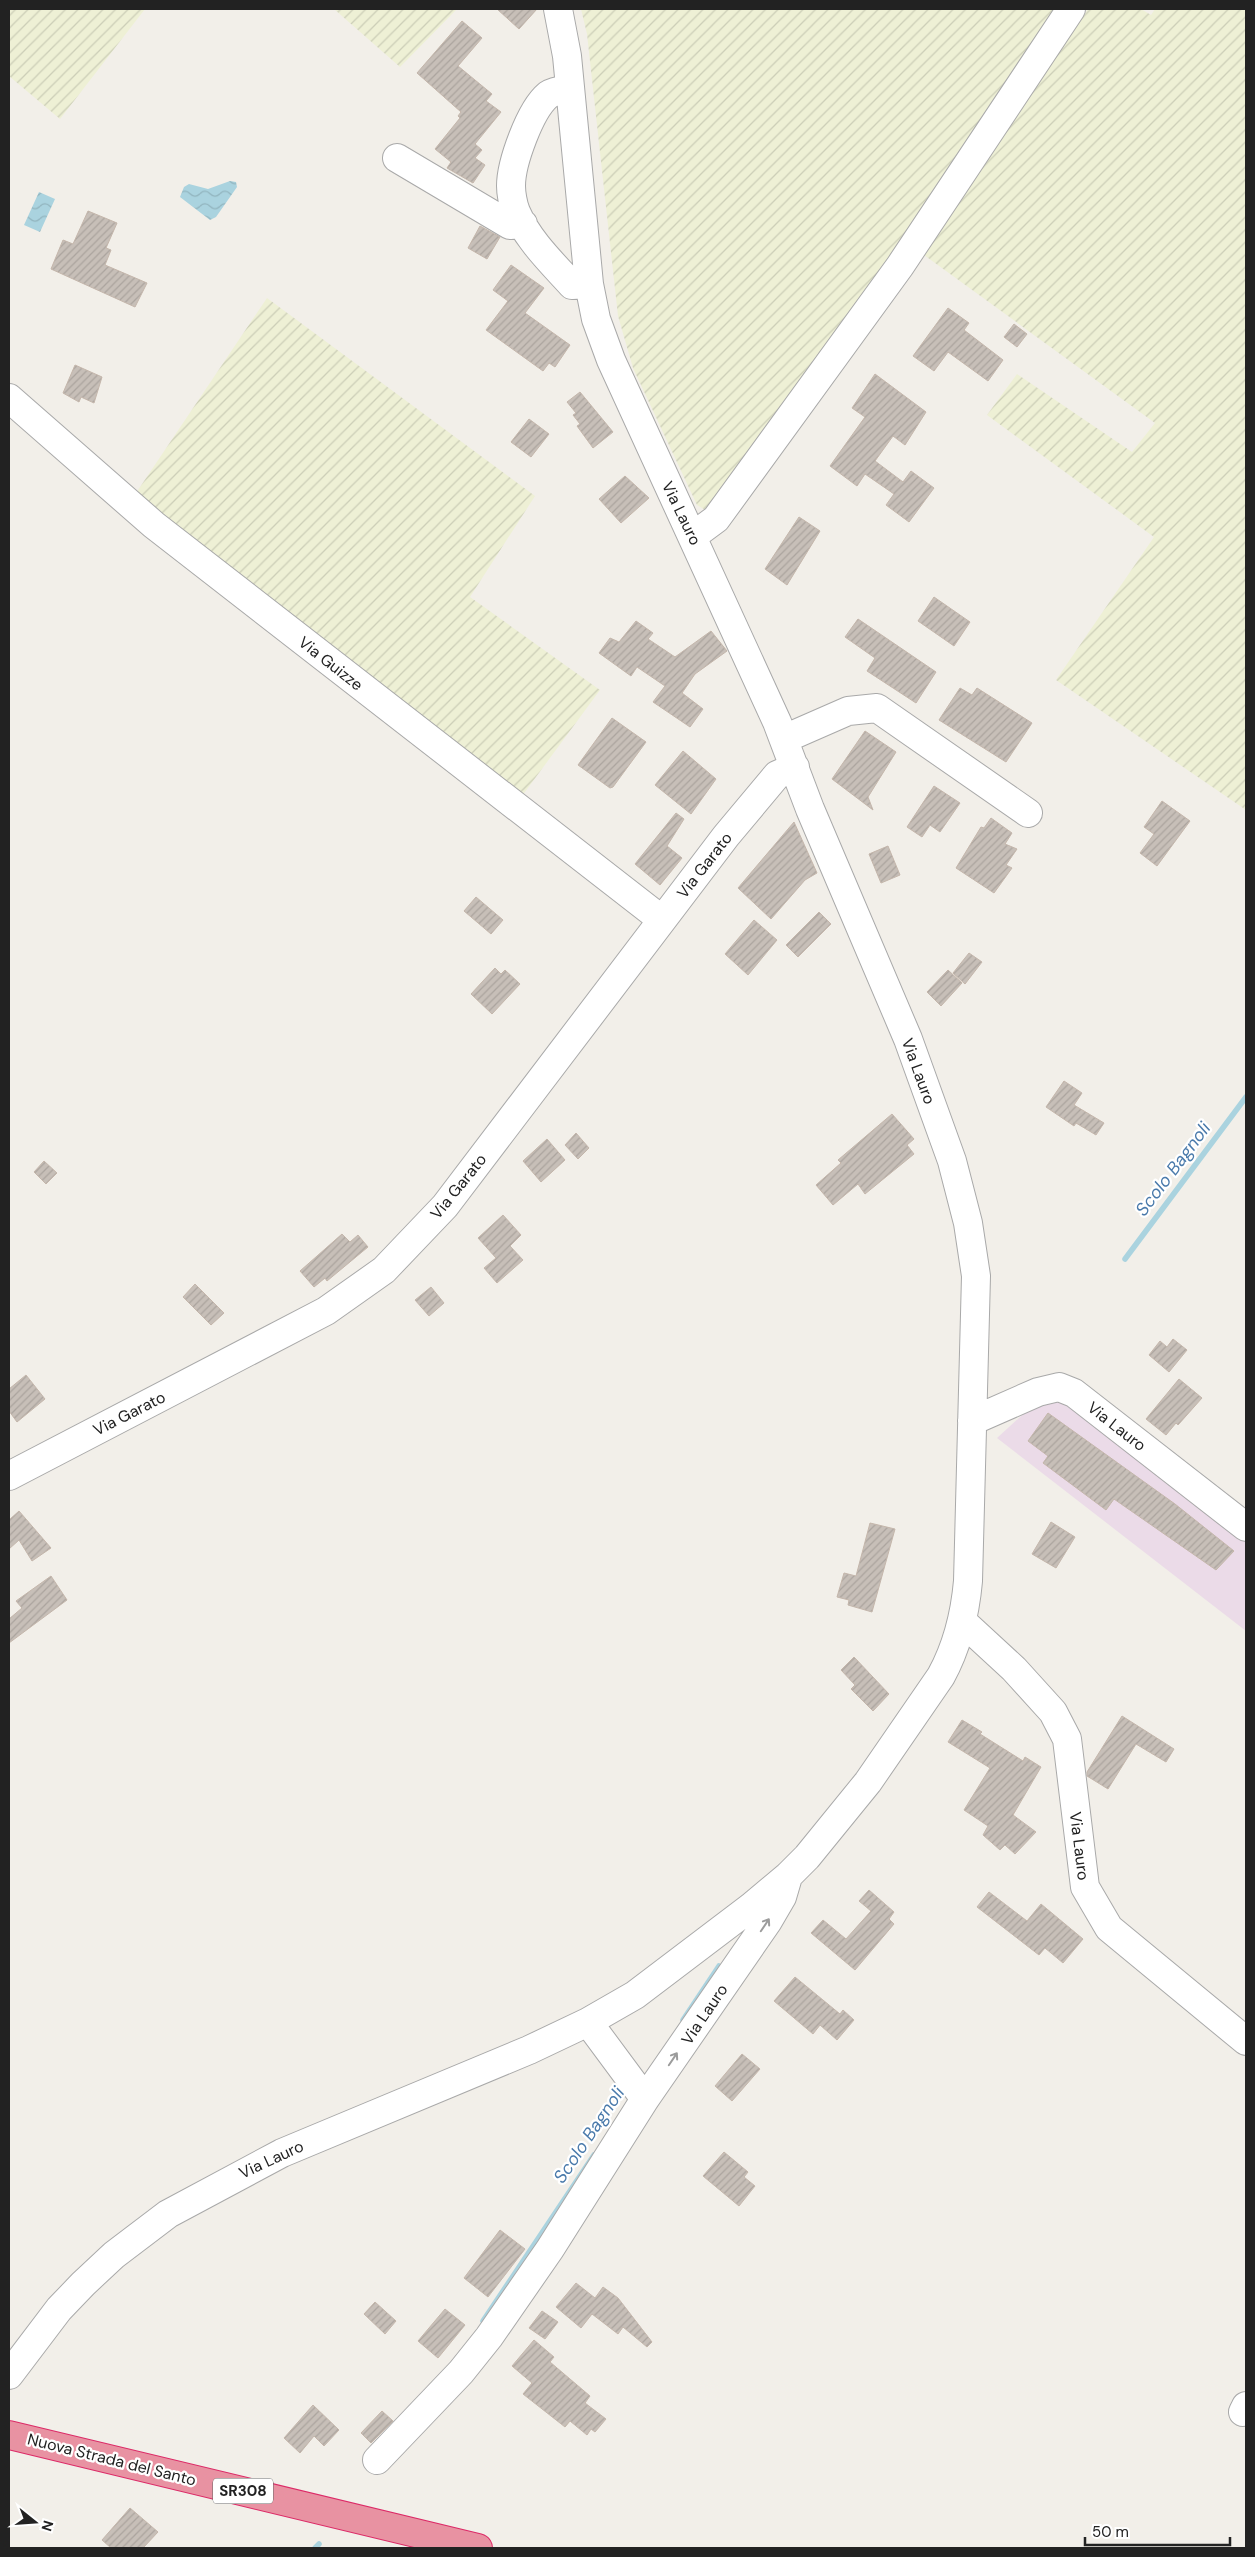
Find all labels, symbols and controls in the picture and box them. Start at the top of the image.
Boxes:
street label: Via Lauro [657,478,706,549]
street label: Via Guizze [294,632,367,695]
street label: Via Garato [672,828,737,903]
street label: Via Lauro [897,1035,940,1107]
water label: Scolo Bagnoli [1130,1117,1217,1221]
street label: Via Garato [426,1149,491,1223]
street label: Via Garato [90,1386,169,1441]
street label: Via Lauro [1083,1397,1150,1456]
street label: Via Lauro [1065,1811,1094,1882]
one-way arrow [760,1918,770,1932]
street label: Via Lauro [676,1980,732,2049]
one-way arrow [668,2052,678,2066]
water label: Scolo Bagnoli [548,2081,631,2188]
street label: Via Lauro [236,2135,307,2184]
street label: Nuova Strada del Santo [25,2428,198,2491]
road number: SR308 [213,2478,273,2504]
north arrow [10,2497,60,2547]
scale bar [1085,2514,1230,2546]
text: N [37,2518,58,2533]
text: 50 m [1092,2522,1129,2542]

